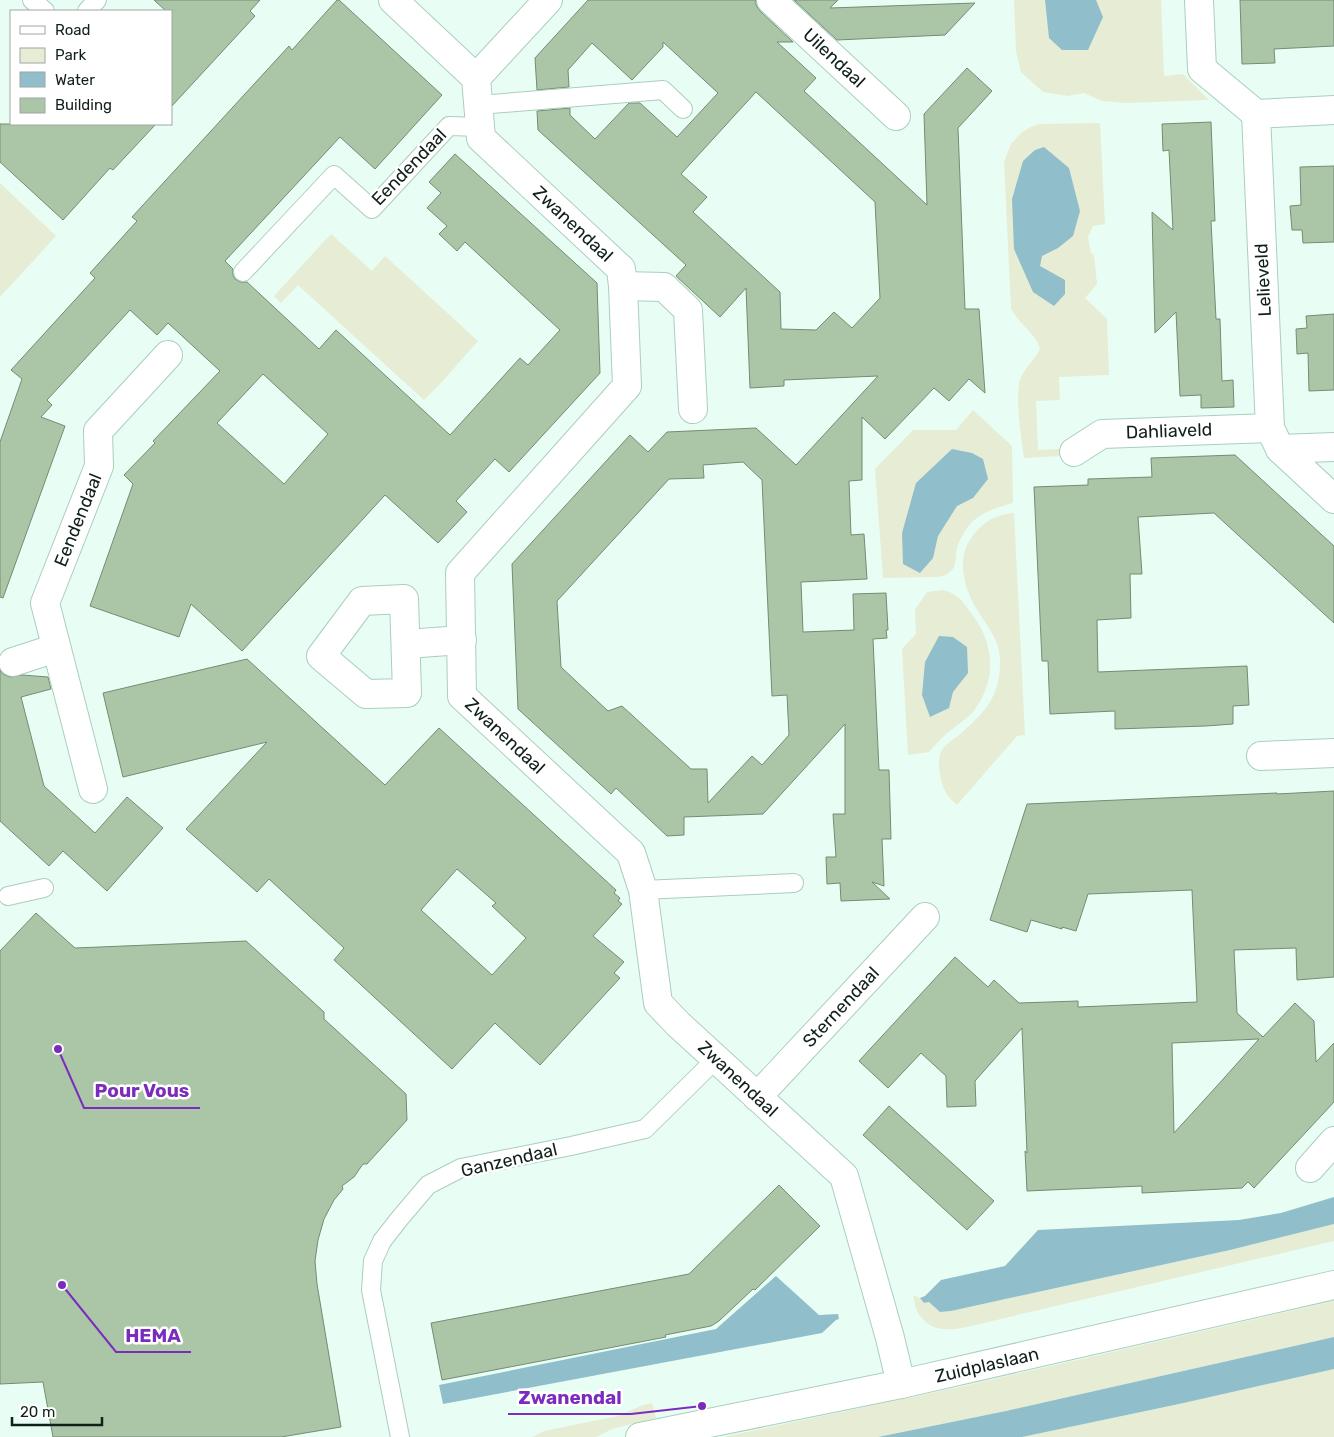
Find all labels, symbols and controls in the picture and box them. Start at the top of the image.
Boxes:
legend [10,10,172,125]
text: Road [55,21,91,39]
street label: Uilendaal [798,24,870,92]
text: Park [55,46,86,64]
text: Water [55,71,95,89]
text: Building [55,96,112,114]
street label: Eendendaal [367,124,451,210]
street label: Zwanendaal [528,181,618,267]
street label: Lelieveld [1250,243,1276,317]
street label: Dahliaveld [1125,418,1213,444]
street label: Eendendaal [49,470,107,570]
street label: Zwanendaal [460,693,550,779]
street label: Sternendaal [798,962,884,1052]
street label: Zwanendaal [693,1036,783,1122]
callout: Pour Vous [84,1074,200,1108]
text: Pour Vous [95,1079,189,1102]
street label: Ganzendaal [459,1138,559,1182]
callout: HEMA [116,1318,191,1352]
text: HEMA [125,1324,181,1347]
street label: Zuidplaslaan [933,1342,1041,1388]
callout: Zwanendal [508,1380,631,1414]
text: Zwanendal [518,1386,622,1409]
scale bar [12,1394,102,1426]
text: 20 m [20,1403,55,1421]

